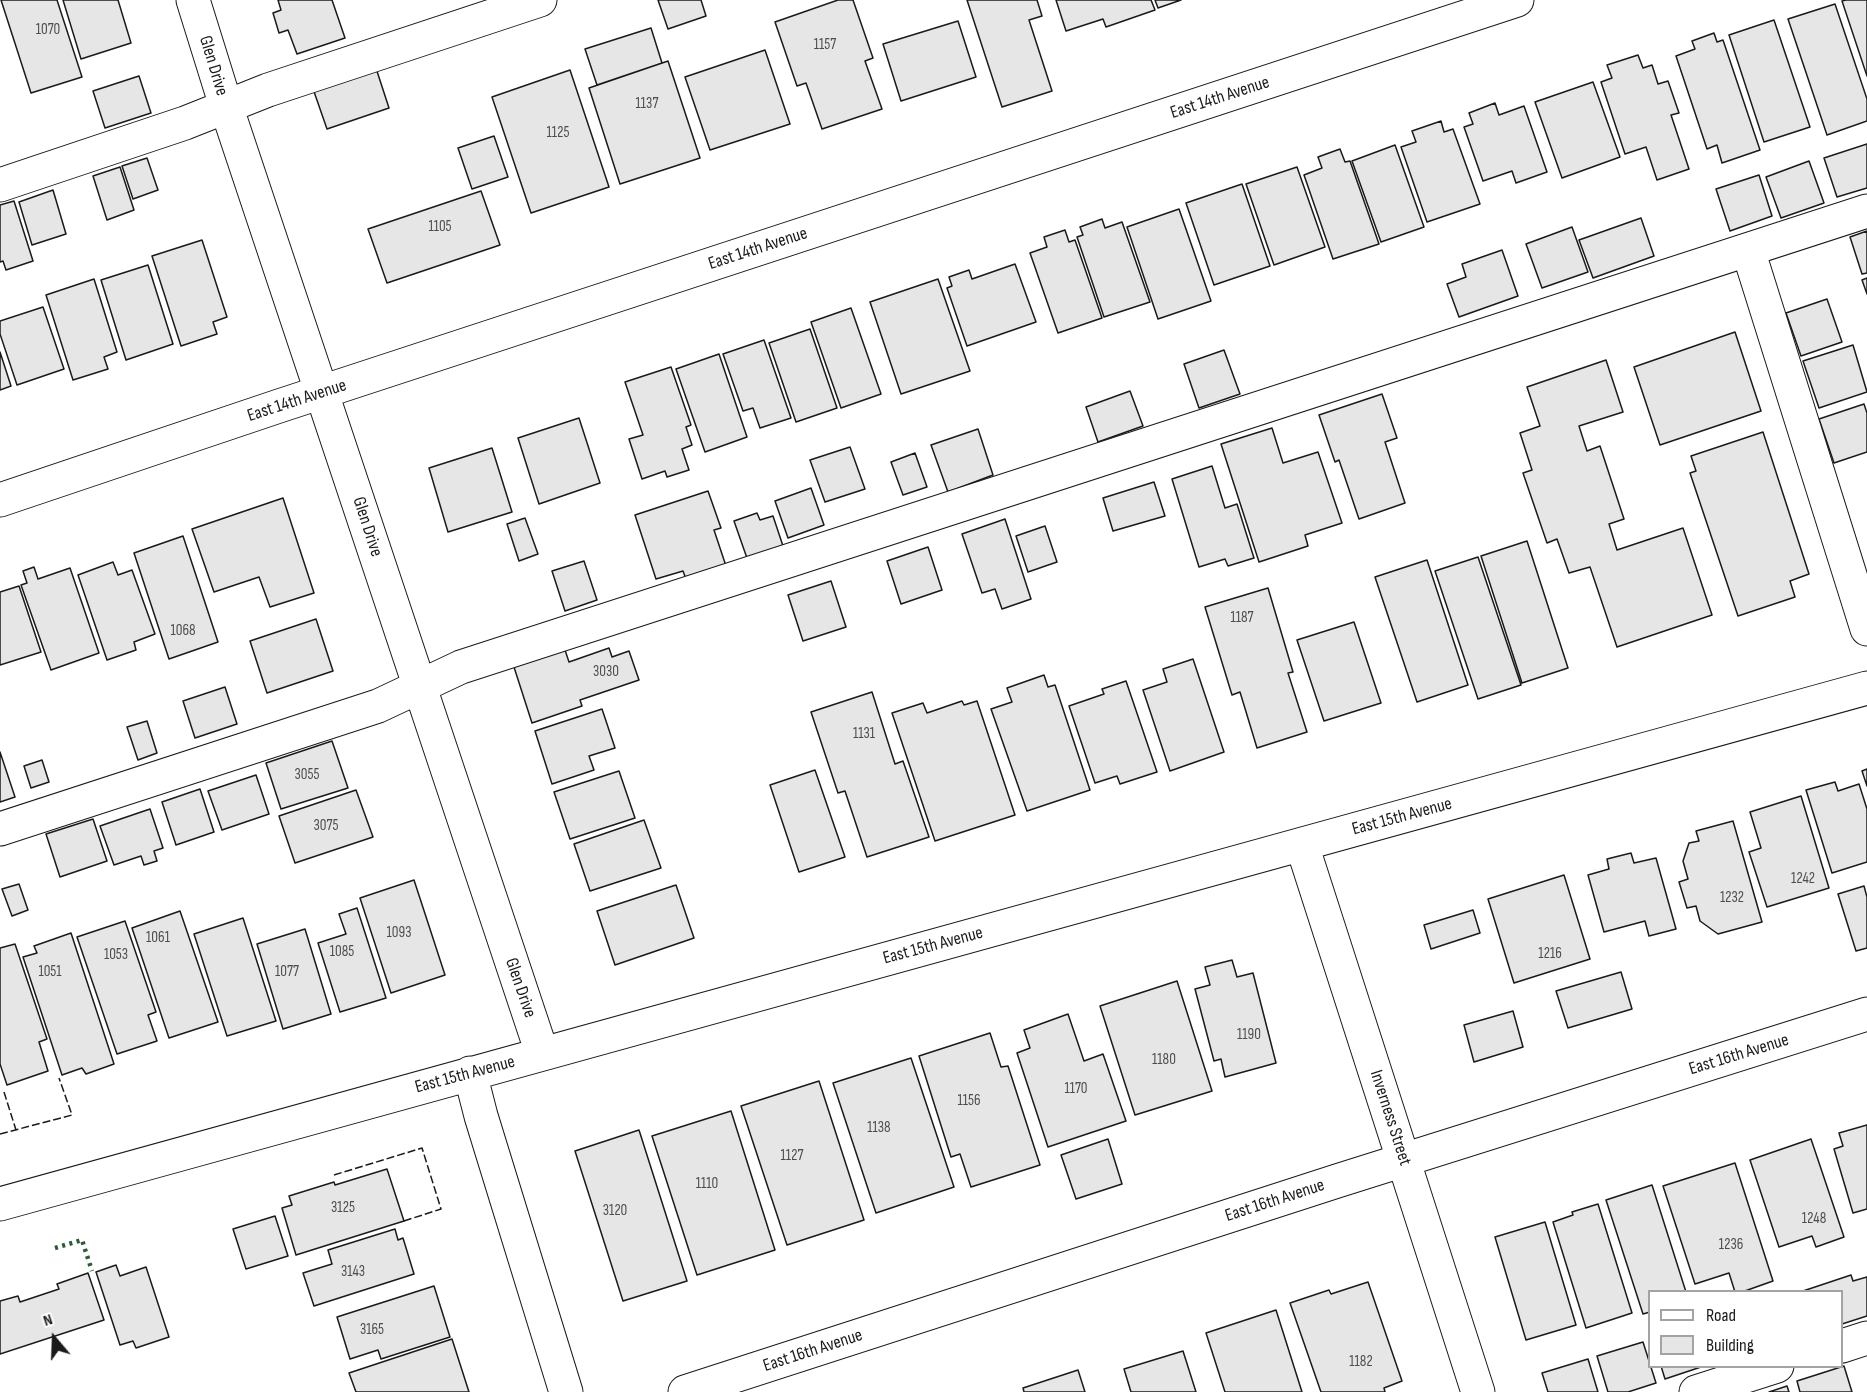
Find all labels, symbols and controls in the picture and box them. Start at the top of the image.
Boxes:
house number: 1070 [36,21,60,39]
street label: Glen Drive [194,33,232,99]
house number: 1157 [814,36,836,54]
street label: East 14th Avenue [1168,72,1272,124]
house number: 1137 [636,95,658,113]
house number: 1125 [547,124,569,142]
house number: 1105 [428,218,452,236]
street label: East 14th Avenue [706,223,810,275]
street label: East 14th Avenue [245,375,349,427]
street label: Glen Drive [347,494,387,560]
house number: 1187 [1230,609,1254,627]
house number: 1068 [170,622,196,640]
house number: 3030 [593,663,619,681]
house number: 1131 [853,725,875,743]
house number: 3055 [294,766,320,784]
street label: East 15th Avenue [1350,793,1454,841]
house number: 3075 [314,817,338,835]
house number: 1242 [1791,870,1815,888]
house number: 1232 [1720,889,1744,907]
street label: East 15th Avenue [881,922,985,970]
house number: 1093 [387,924,411,942]
house number: 1061 [146,929,170,947]
house number: 1085 [330,943,354,961]
house number: 1216 [1538,945,1562,963]
house number: 1053 [104,946,128,964]
street label: Glen Drive [500,955,540,1021]
house number: 1051 [38,963,62,981]
house number: 1077 [275,963,299,981]
house number: 1190 [1237,1026,1261,1044]
street label: East 16th Avenue [1687,1030,1791,1080]
street label: East 15th Avenue [413,1051,517,1099]
house number: 1180 [1152,1051,1176,1069]
street label: Inverness Street [1364,1068,1416,1168]
house number: 1170 [1064,1080,1088,1098]
house number: 1156 [957,1092,981,1110]
house number: 1138 [867,1119,891,1137]
house number: 1127 [781,1147,803,1165]
house number: 1110 [696,1175,718,1193]
street label: East 16th Avenue [1223,1175,1327,1227]
house number: 3125 [331,1199,355,1217]
house number: 3120 [603,1202,627,1220]
house number: 1248 [1802,1210,1826,1228]
house number: 1236 [1719,1236,1743,1254]
house number: 3143 [341,1263,365,1281]
legend [1648,1290,1843,1368]
text: Road [1706,1305,1736,1326]
north arrow [24,1308,84,1368]
text: N [41,1310,55,1331]
house number: 3165 [360,1321,384,1339]
street label: East 16th Avenue [761,1325,865,1377]
text: Building [1706,1335,1754,1356]
house number: 1182 [1349,1353,1373,1371]

